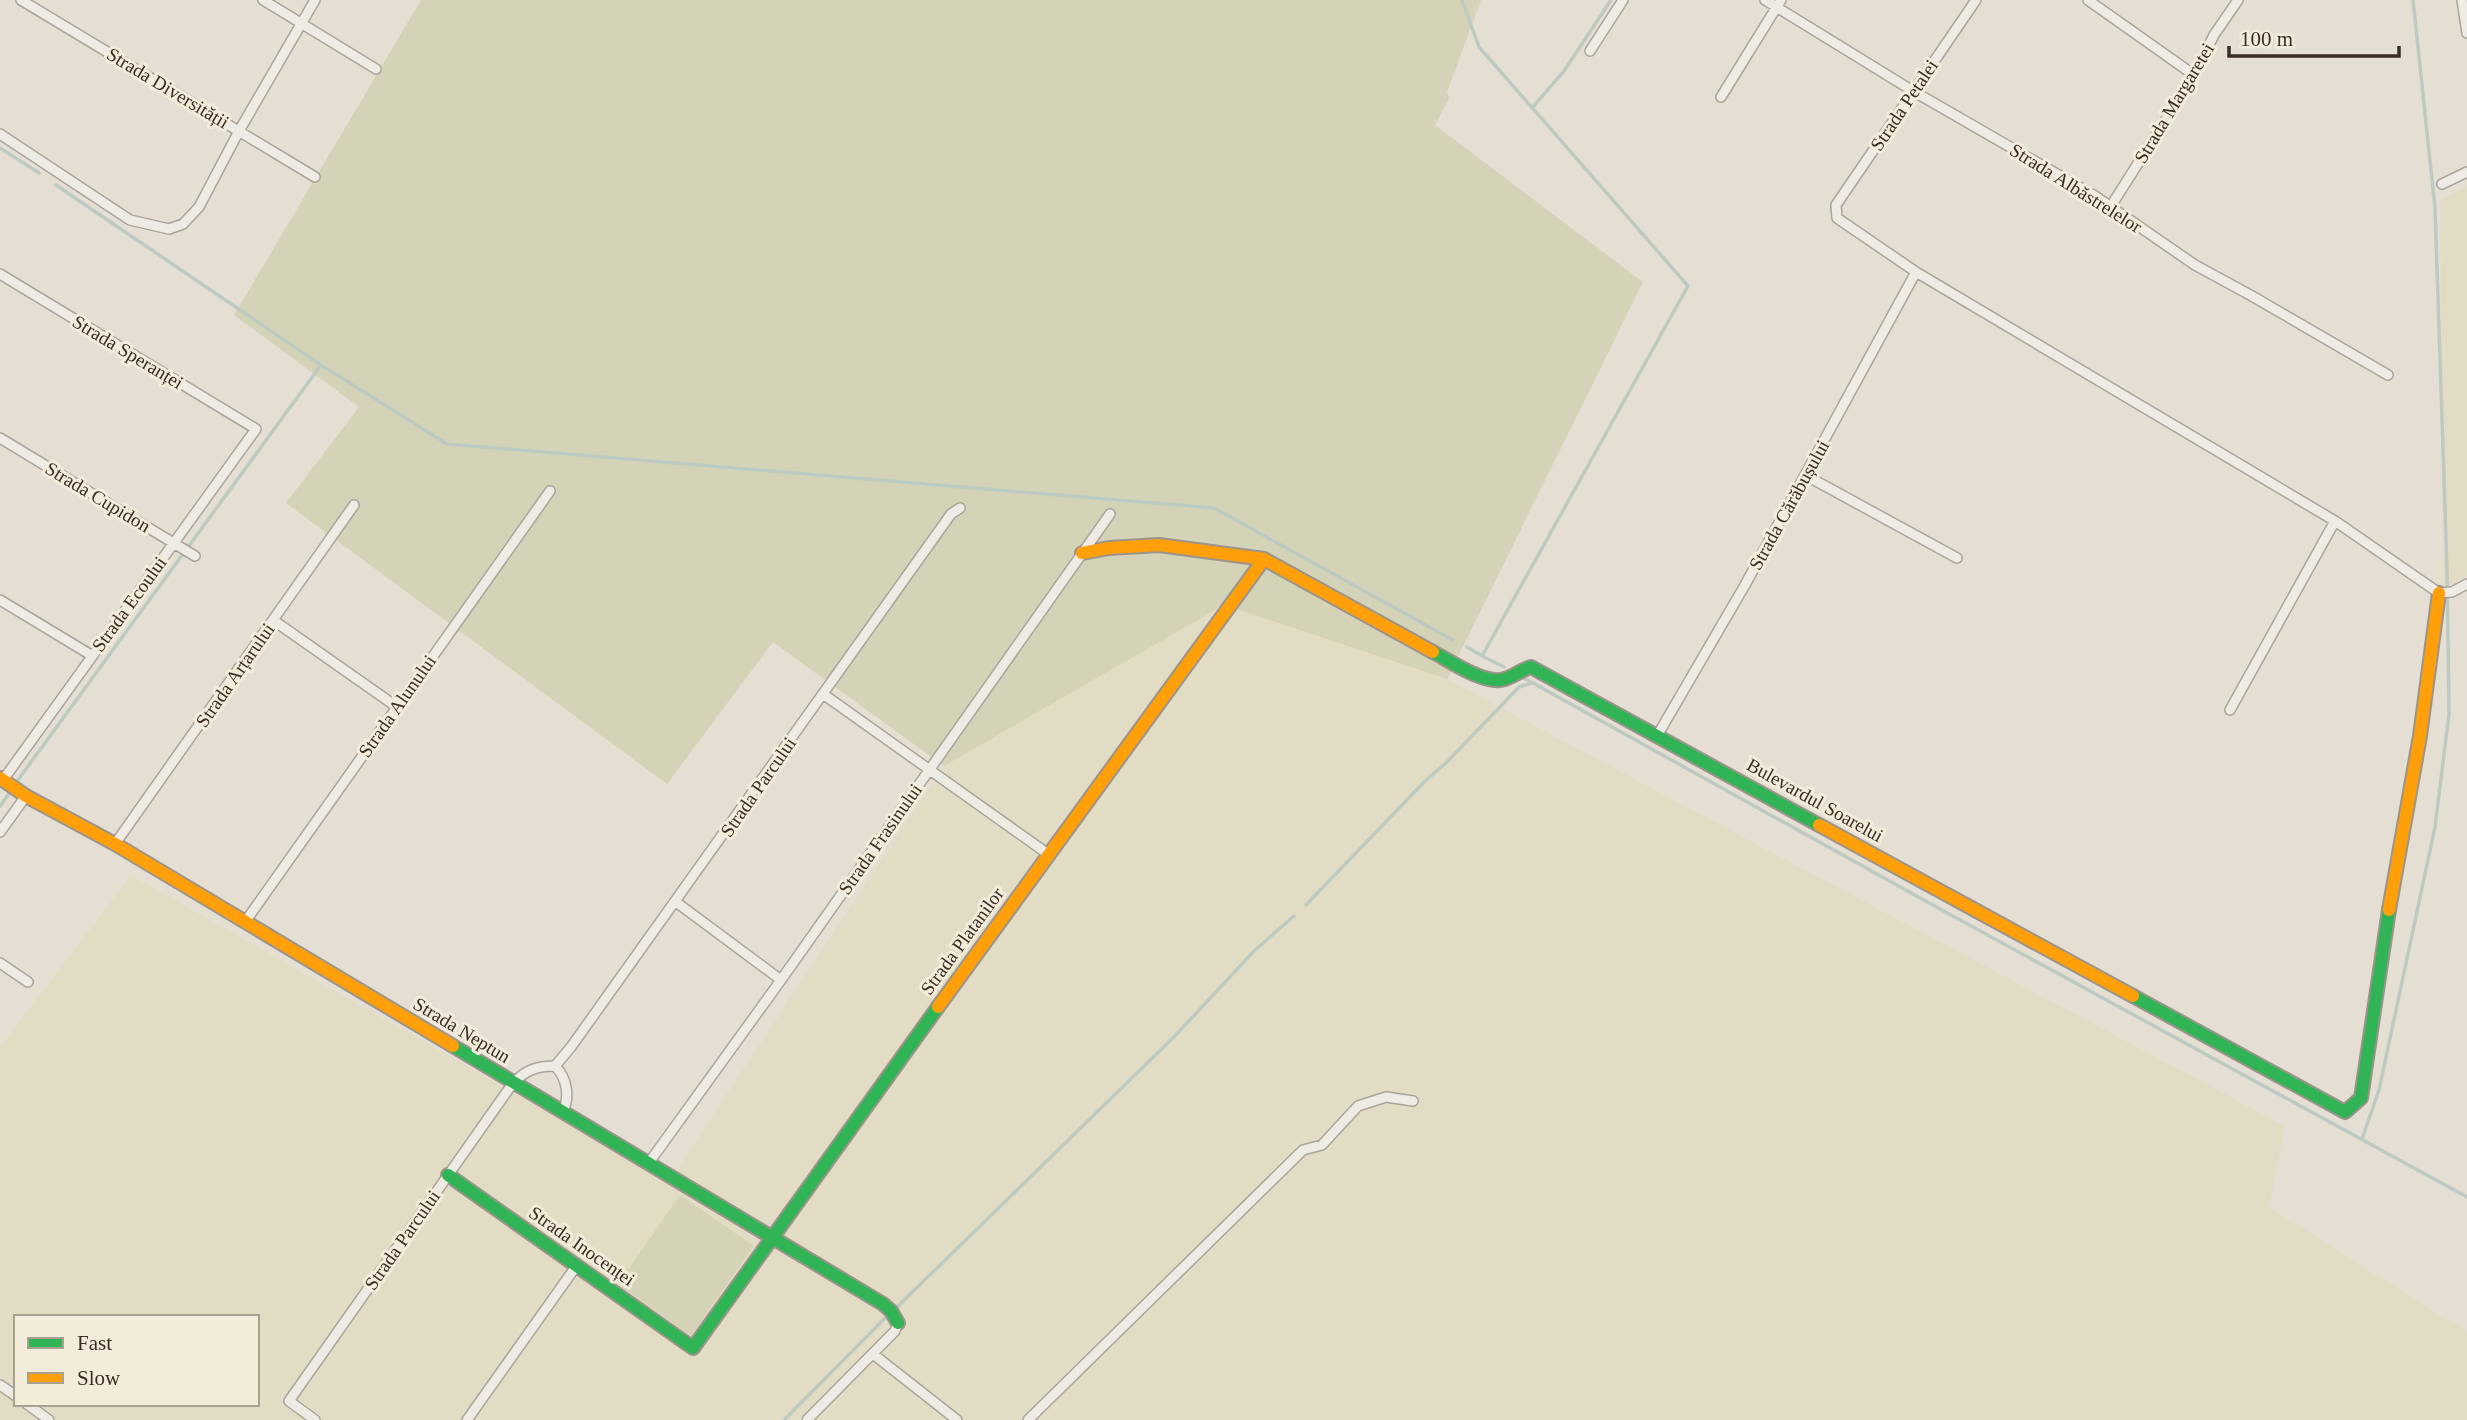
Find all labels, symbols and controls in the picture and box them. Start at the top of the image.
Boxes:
scale bar [2229,14,2399,58]
text: 100 m [2240,27,2293,51]
street label: Strada Margaretei [2130,39,2218,167]
street label: Strada Diversității [103,43,233,133]
street label: Strada Petalei [1866,56,1942,154]
street label: Strada Albăstrelelor [2006,139,2146,237]
street label: Strada Speranței [69,311,187,393]
street label: Strada Cărăbușului [1745,436,1833,574]
street label: Strada Cupidon [42,457,155,537]
street label: Strada Ecoului [87,552,171,656]
street label: Strada Arțarului [191,619,279,731]
street label: Strada Alunului [354,651,440,761]
street label: Strada Parcului [716,733,800,841]
street label: Bulevardul Soarelui [1743,754,1887,846]
street label: Strada Frasinului [834,780,926,898]
street label: Strada Platanilor [916,883,1008,999]
street label: Strada Neptun [410,993,515,1067]
street label: Strada Parcului [360,1186,444,1294]
street label: Strada Inocenței [525,1202,639,1290]
legend [14,1315,259,1406]
text: Fast [77,1331,112,1355]
text: Slow [77,1366,121,1390]

